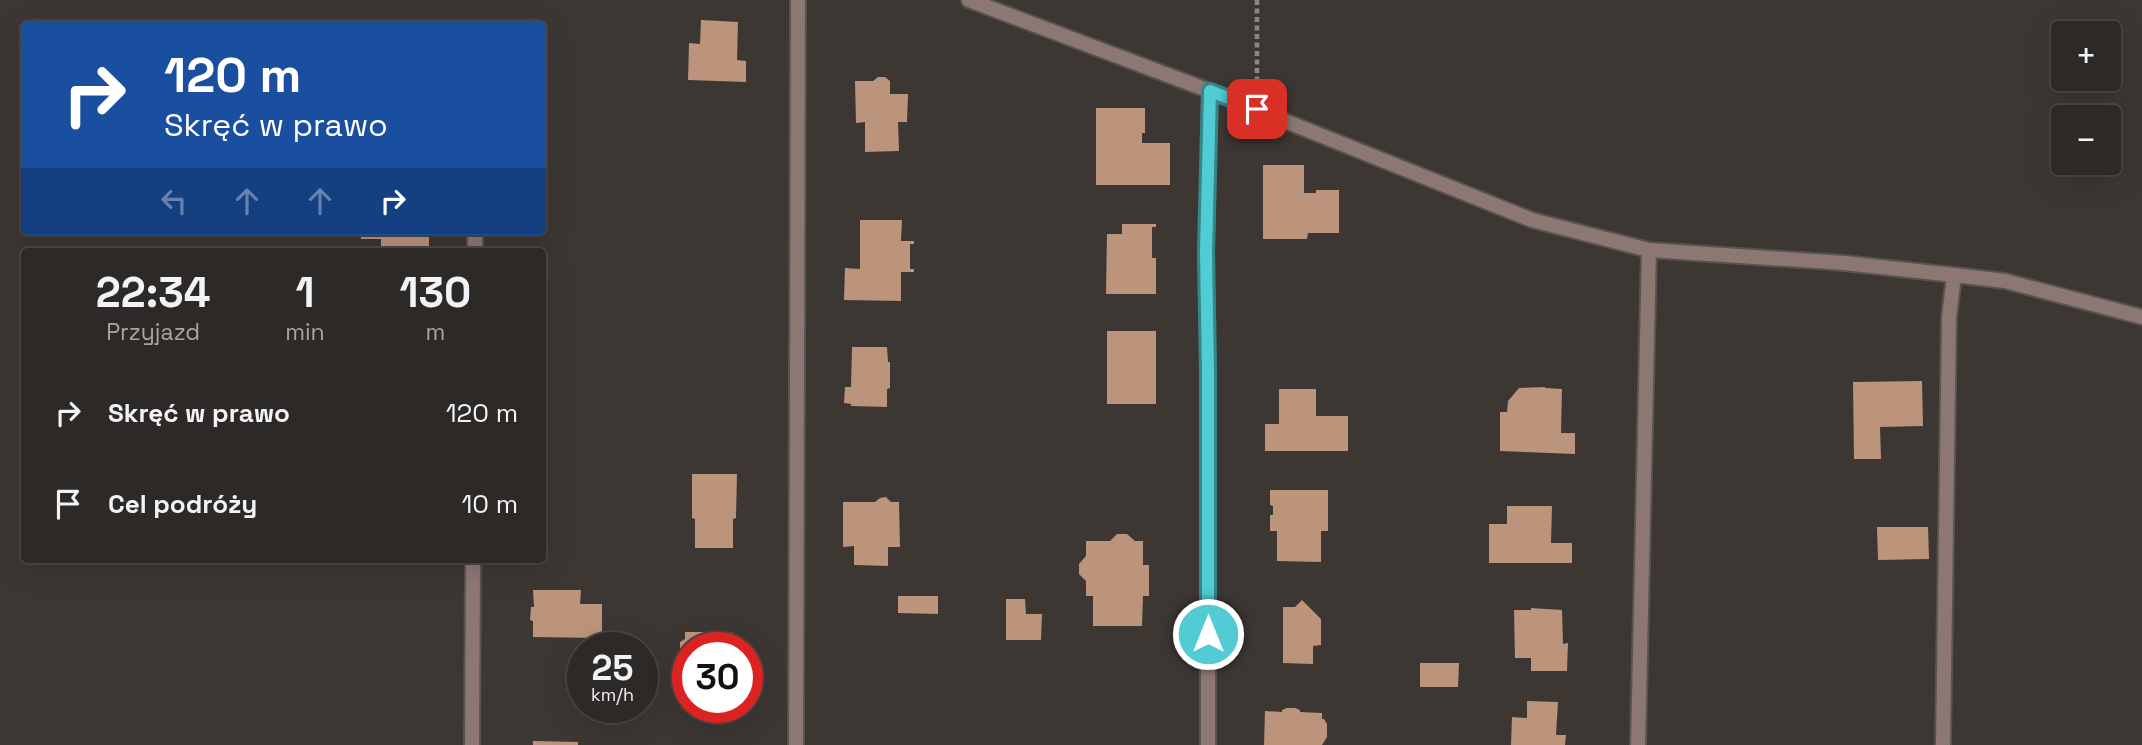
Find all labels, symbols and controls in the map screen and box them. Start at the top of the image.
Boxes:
map controls [2051,21,2121,175]
button: + [2051,21,2121,91]
text: 120 m [164,44,301,106]
icon: right [49,49,140,140]
pin [1227,79,1287,139]
icon: arrive [1238,90,1276,128]
text: Skręć w prawo [164,105,388,145]
button: − [2051,105,2121,175]
icon: left [155,182,193,220]
icon: ahead [228,182,266,220]
icon: ahead [301,182,339,220]
icon: right [374,182,412,220]
text: 22:34 [96,266,210,319]
text: 1 [295,266,314,319]
text: 130 [399,266,471,319]
text: Przyjazd [106,317,200,347]
text: min [285,317,325,347]
text: m [425,317,445,347]
icon: right [49,394,87,432]
text: Skręć w prawo [108,396,290,430]
text: 120 m [446,396,518,430]
icon: arrive [49,485,87,523]
text: Cel podróży [108,487,257,521]
text: 10 m [461,487,518,521]
position arrow [1171,597,1245,671]
speed limit sign: 30 [672,632,763,723]
text: 25 [592,646,633,690]
text: km/h [591,683,634,706]

